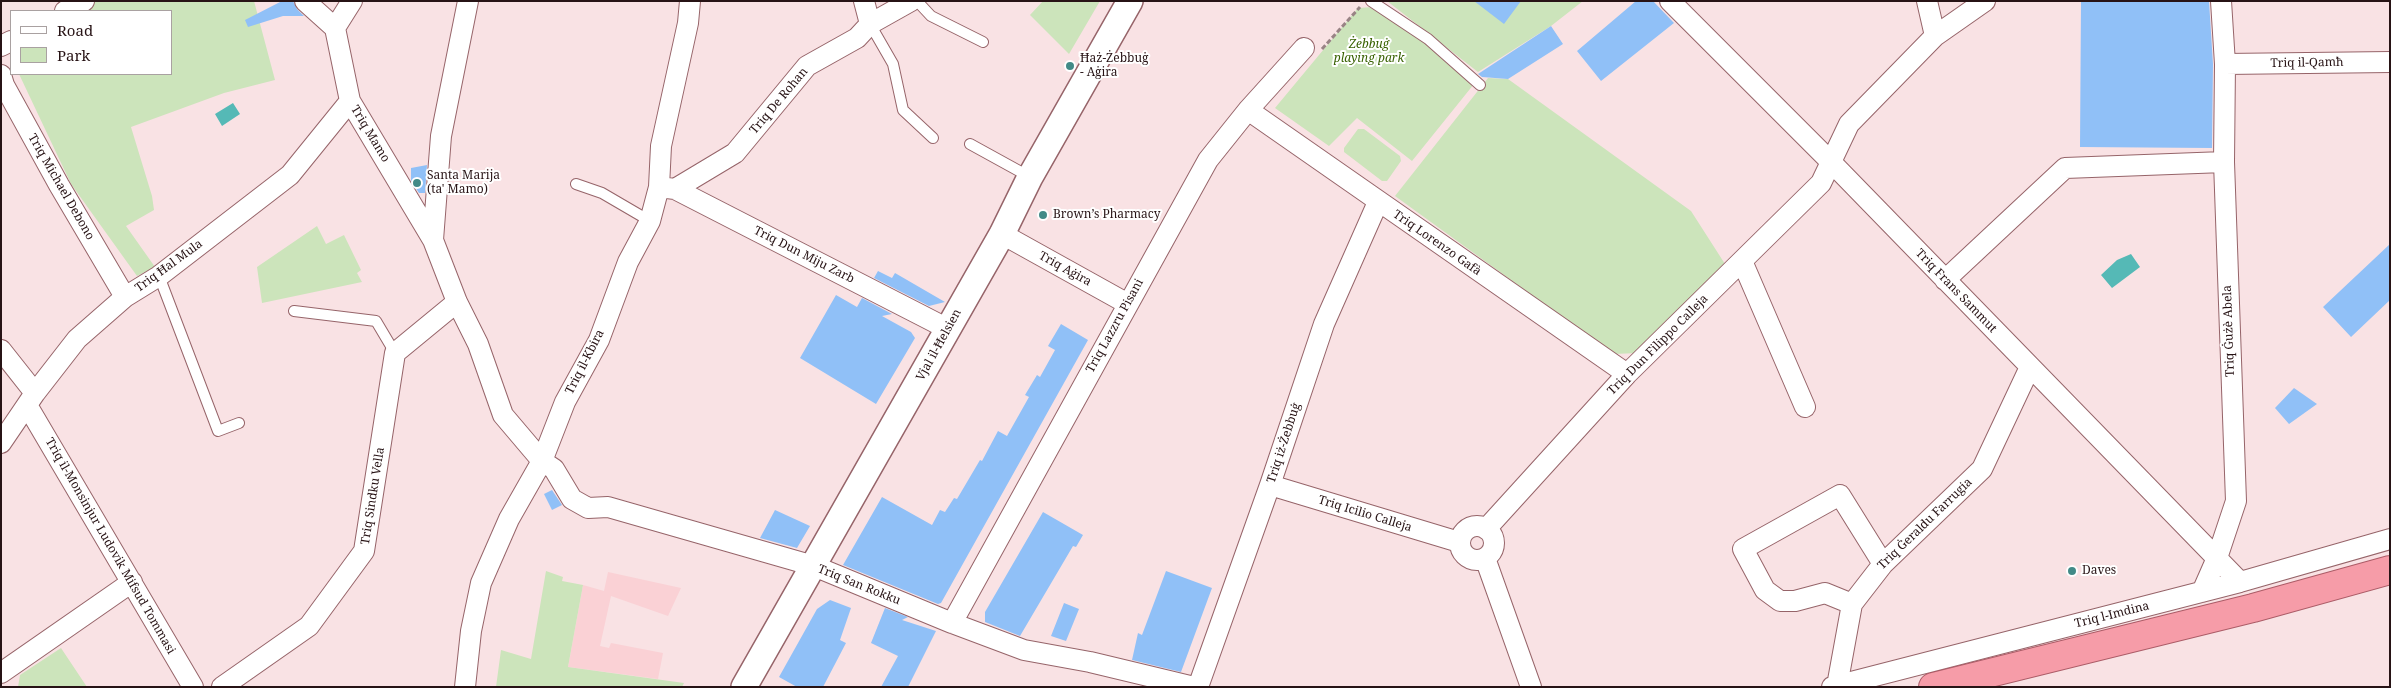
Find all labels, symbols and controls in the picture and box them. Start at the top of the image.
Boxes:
legend [10,10,172,75]
text: Road [57,20,93,40]
park label: Żebbuġ playing park [1334,38,1404,66]
text: Park [57,45,90,65]
place label: Ħaż-Żebbuġ - Aġira [1080,52,1148,80]
street label: Triq il-Qamħ [2270,55,2344,71]
marker: Ħaż-Żebbuġ - Aġira [1064,60,1076,72]
street label: Triq De Rohan [747,65,811,137]
street label: Triq Mamo [347,103,393,165]
street label: Triq Michael Debono [25,131,97,243]
place label: Santa Marija (ta' Mamo) [427,169,500,197]
marker: Santa Marija (ta' Mamo) [411,177,423,189]
street label: Triq Lorenzo Gafà [1390,207,1484,279]
place label: Brown’s Pharmacy [1053,208,1160,222]
marker: Brown’s Pharmacy [1037,209,1049,221]
street label: Triq Dun Miju Zarb [751,223,857,287]
street label: Triq Ħal Mula [132,237,206,295]
street label: Triq Frans Sammut [1912,246,2000,336]
street label: Triq Aġira [1036,249,1094,289]
street label: Triq Lazzru Pisani [1083,277,1147,375]
street label: Triq Ġużè Abela [2220,285,2238,377]
street label: Triq Dun Filippo Calleja [1605,292,1711,398]
street label: Vjal il-Ħelsien [913,307,965,383]
street label: Triq il-Kbira [563,327,607,397]
street label: Triq iż-Żebbuġ [1264,401,1304,485]
street label: Triq il-Monsinjur Ludovik Mifsud Tommasi [42,435,178,657]
street label: Triq Sindku Vella [358,446,388,546]
street label: Triq Ġeraldu Farrugia [1875,475,1975,573]
street label: Triq Icilio Calleja [1316,493,1414,535]
street label: Triq San Rokku [816,562,902,608]
place label: Daves [2082,564,2116,578]
marker: Daves [2066,565,2078,577]
street label: Triq l-Imdina [2073,599,2151,631]

